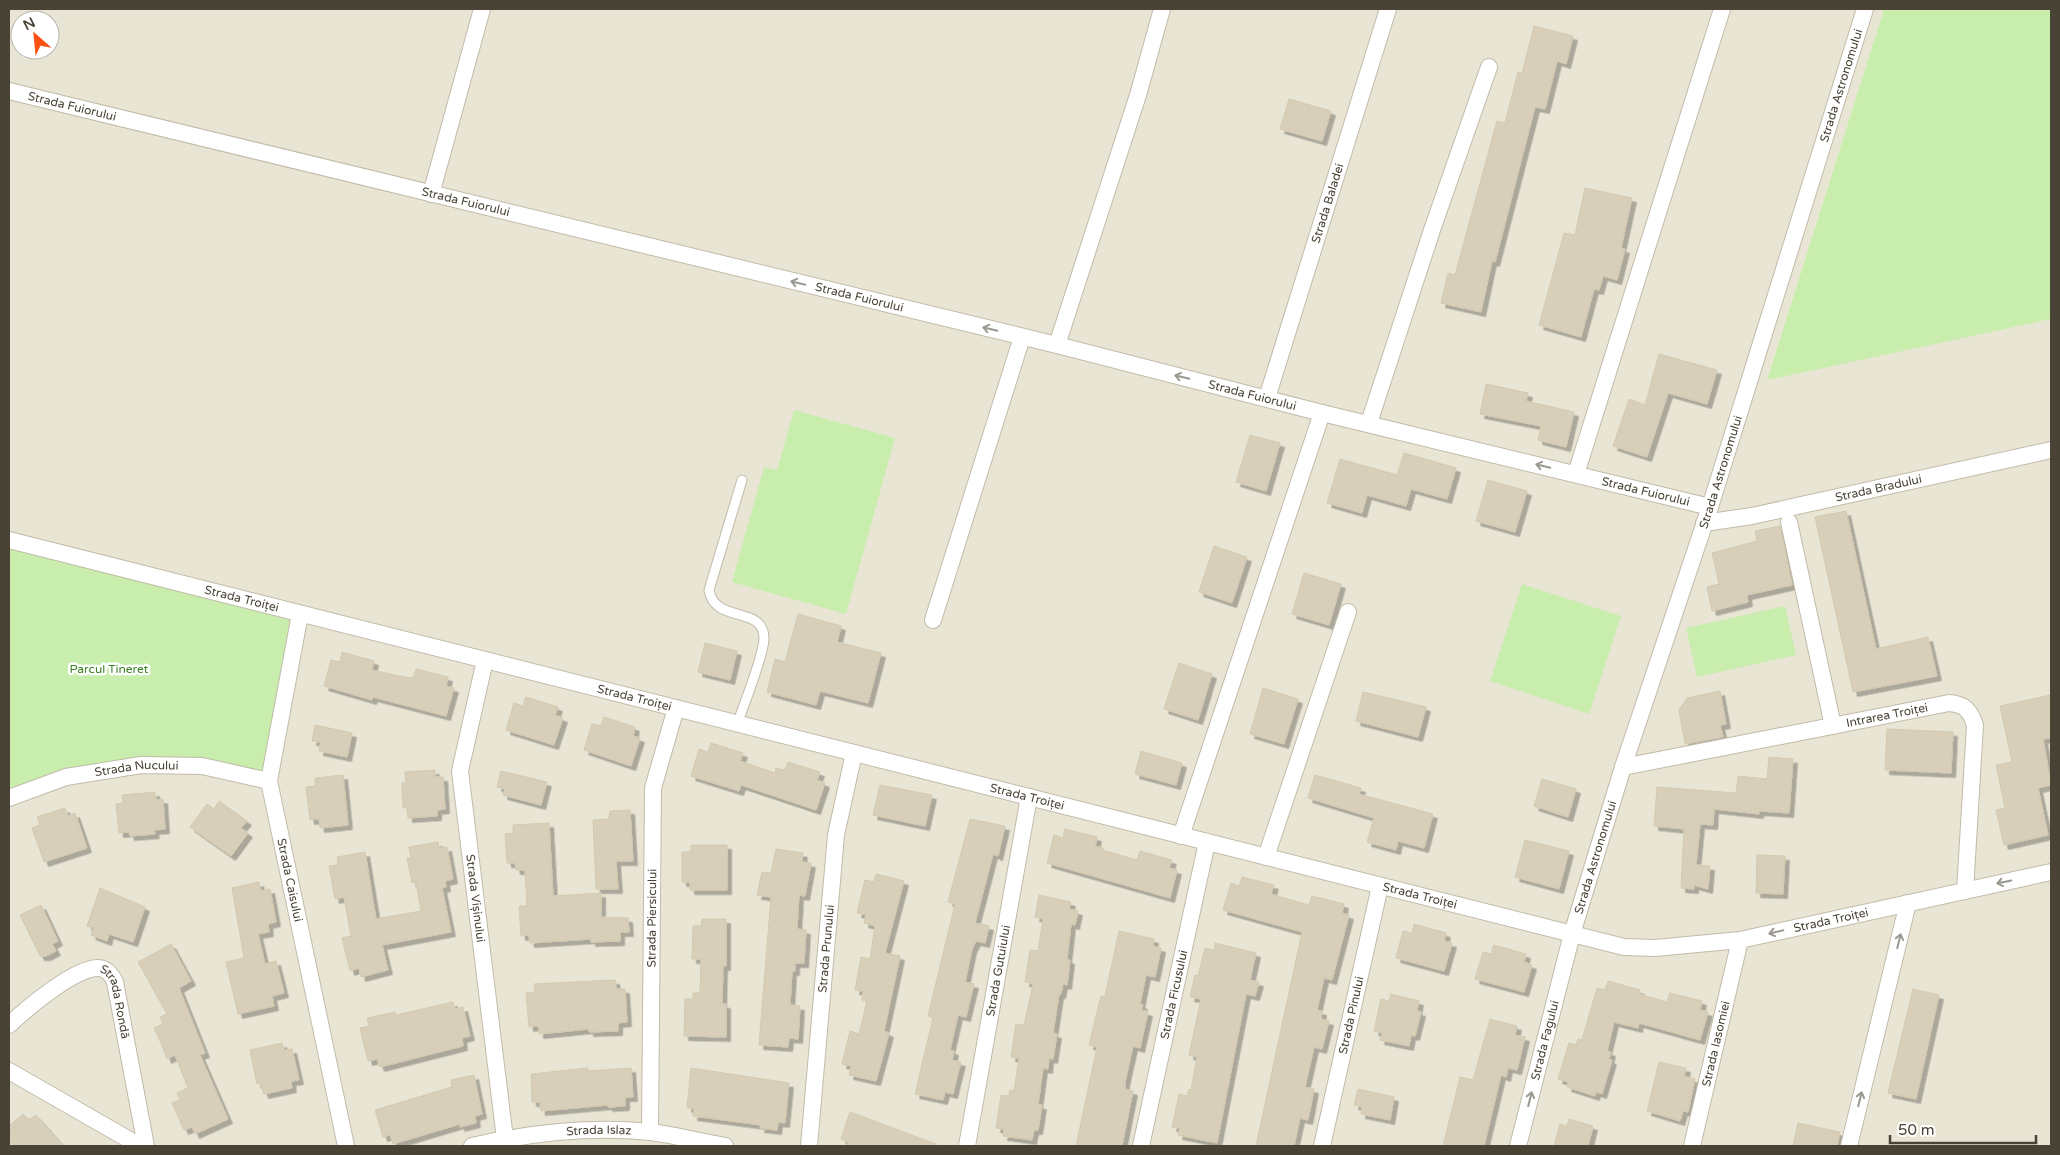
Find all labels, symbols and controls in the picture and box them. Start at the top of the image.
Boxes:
north arrow [10,10,60,60]
text: N [20,14,38,34]
street label: Strada Astronomului [1817,27,1865,144]
street label: Strada Fuiorului [27,89,118,124]
street label: Strada Baladei [1309,162,1347,245]
street label: Strada Fuiorului [420,184,511,219]
one-way arrow [791,278,807,287]
street label: Strada Fuiorului [814,280,905,315]
one-way arrow [983,324,999,333]
one-way arrow [1174,372,1190,381]
street label: Strada Fuiorului [1207,377,1298,413]
street label: Strada Astronomului [1696,414,1745,530]
one-way arrow [1536,461,1552,470]
street label: Strada Bradului [1834,472,1923,504]
street label: Strada Fuiorului [1600,474,1691,509]
street label: Strada Troiței [203,583,280,615]
park label: Parcul Tineret [70,662,149,676]
street label: Strada Troiței [596,682,673,714]
street label: Intrarea Troiței [1845,700,1929,730]
street label: Strada Nucului [94,758,179,779]
street label: Strada Troiței [989,780,1066,813]
street label: Strada Astronomului [1572,799,1619,916]
street label: Strada Caisului [274,837,306,923]
street label: Strada Vișinului [463,854,488,943]
street label: Strada Piersicului [644,869,659,967]
one-way arrow [1996,878,2012,888]
street label: Strada Troiței [1381,879,1459,912]
street label: Strada Prunului [815,904,837,993]
street label: Strada Troiței [1792,905,1870,935]
street label: Strada Gutuiului [983,924,1013,1017]
one-way arrow [1769,928,1785,937]
one-way arrow [1895,933,1904,949]
street label: Strada Ficusului [1157,949,1190,1040]
street label: Strada Rondă [98,962,133,1040]
street label: Strada Pinului [1336,975,1367,1055]
street label: Strada Fagului [1528,999,1562,1082]
street label: Strada Iasomiei [1699,999,1733,1088]
one-way arrow [1526,1091,1535,1107]
one-way arrow [1856,1091,1865,1107]
scale bar [1890,1112,2036,1144]
text: 50 m [1898,1121,1935,1139]
street label: Strada Islaz [566,1123,632,1138]

